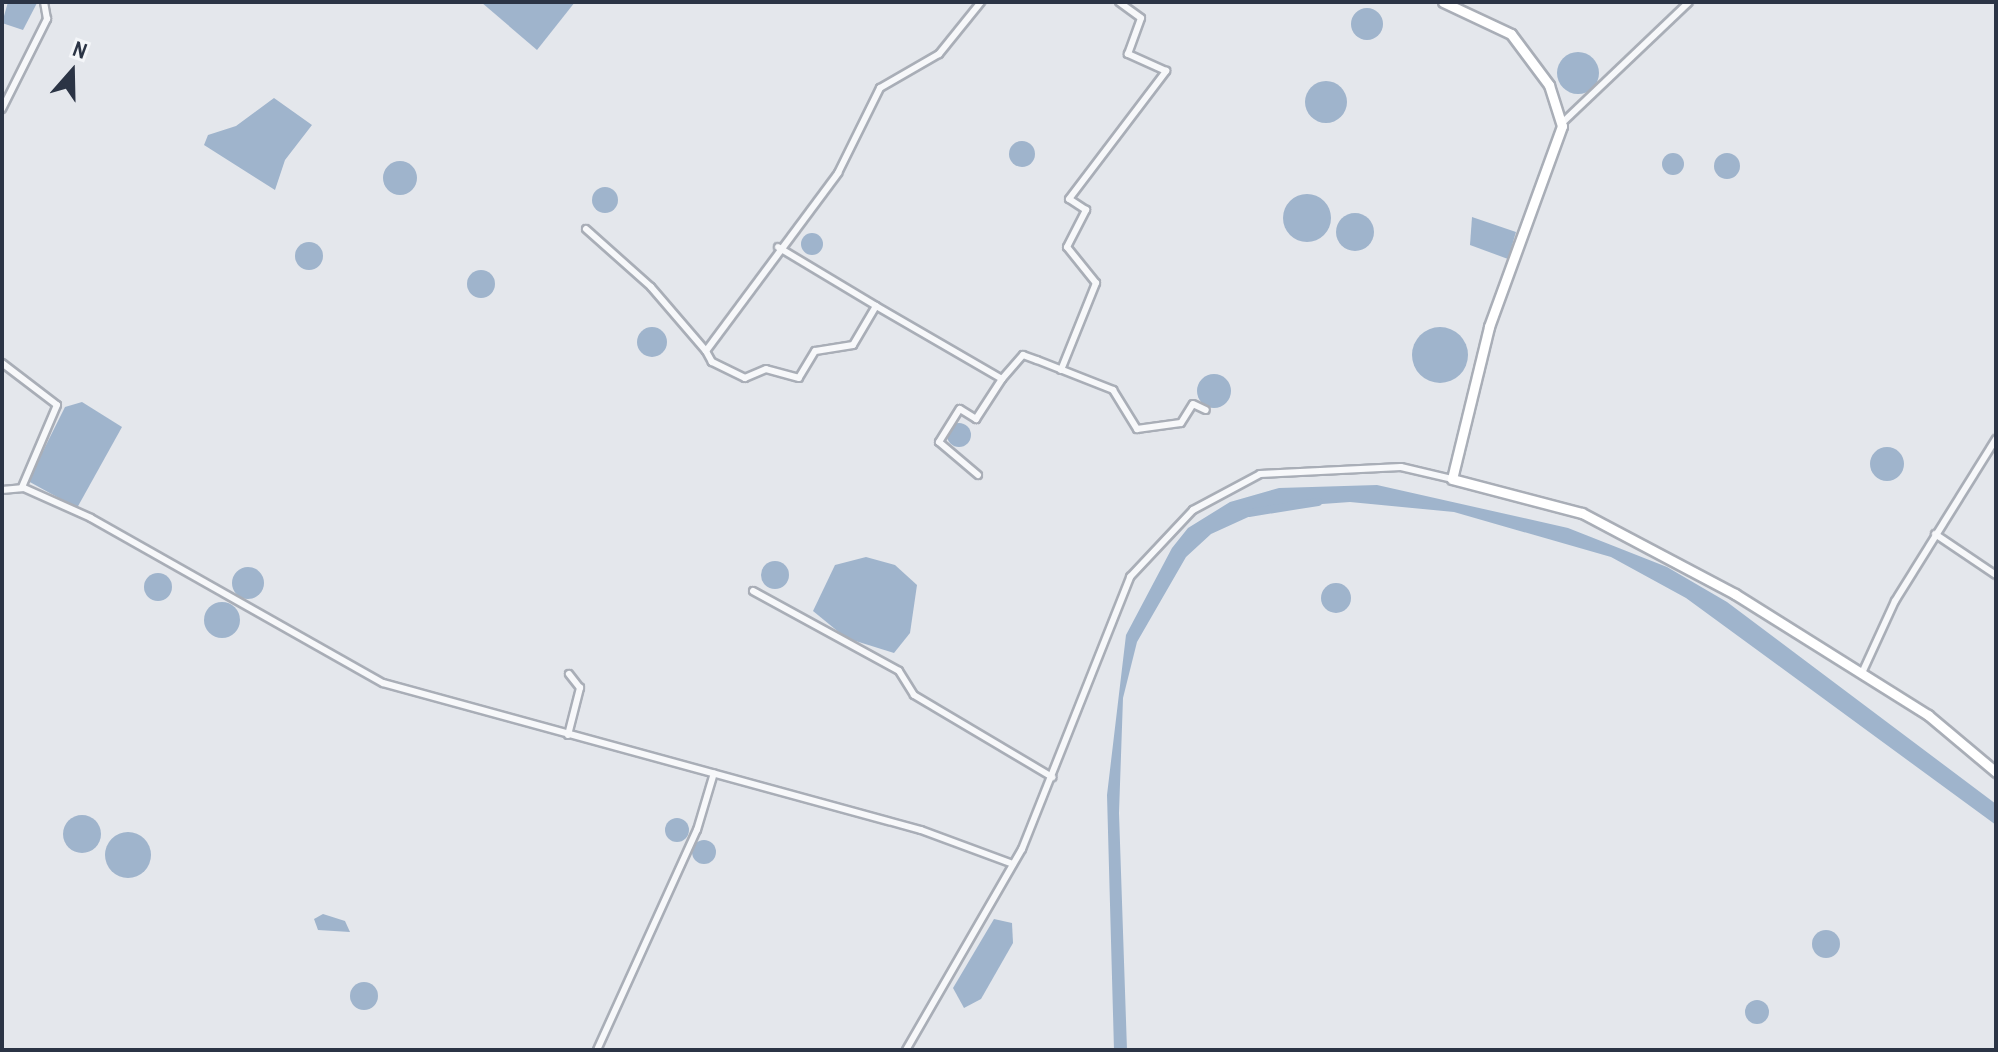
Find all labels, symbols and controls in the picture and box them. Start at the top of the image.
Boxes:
north arrow [32,32,112,112]
text: N [69,33,91,66]

